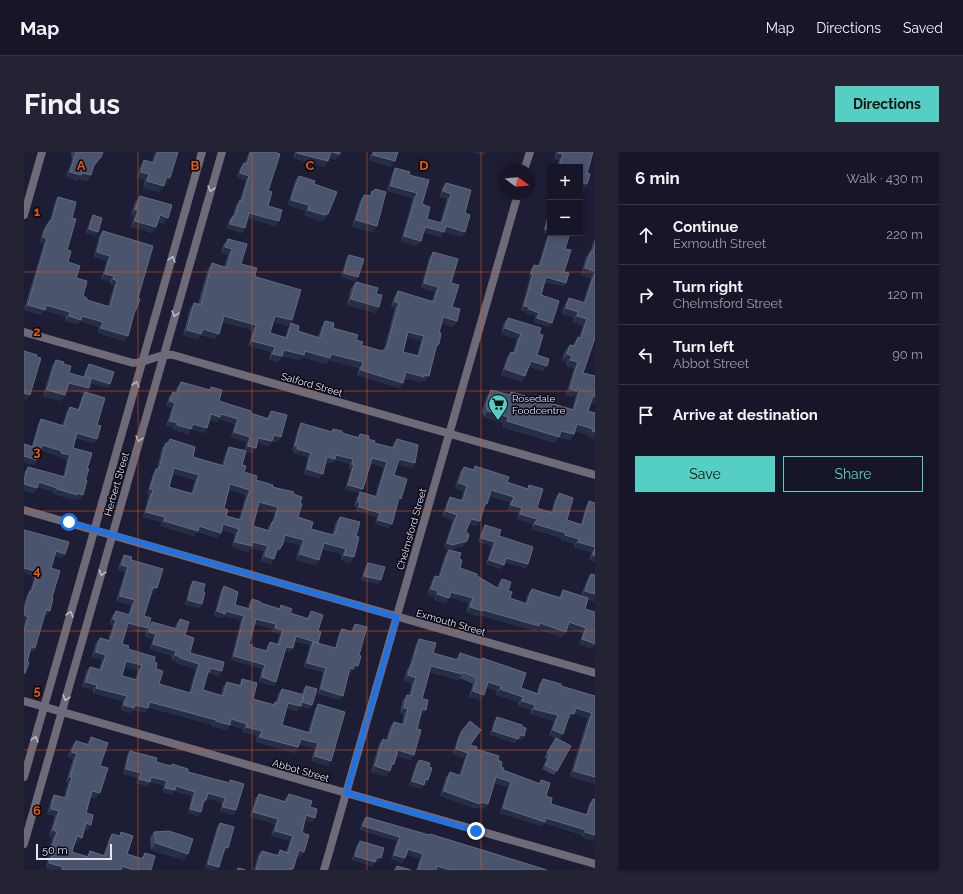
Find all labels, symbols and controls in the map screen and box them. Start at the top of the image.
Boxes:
text: Map [20,17,59,39]
text: Map [766,20,794,36]
text: Directions [816,20,881,36]
text: Saved [903,20,943,36]
button: Directions [835,86,939,122]
text: Find us [24,88,120,121]
text: A [77,158,86,173]
text: B [191,158,200,173]
text: C [306,158,315,173]
text: D [419,158,429,173]
north arrow [499,164,535,200]
map controls [547,164,583,236]
button: + [547,164,583,200]
text: 6 min [635,168,680,188]
text: Walk · 430 m [846,171,923,186]
one-way arrow [207,186,216,193]
button: − [547,200,583,236]
text: 1 [34,204,41,219]
text: Continue [673,218,738,236]
icon: ahead [635,224,657,246]
text: 220 m [886,227,923,242]
text: Exmouth Street [673,236,766,251]
one-way arrow [167,256,176,263]
text: Turn right [673,278,743,296]
icon: right [635,284,657,306]
text: 120 m [887,287,923,302]
text: Chelmsford Street [673,296,783,311]
one-way arrow [171,311,180,318]
text: 2 [33,324,41,339]
text: Turn left [673,338,734,356]
icon: left [635,344,657,366]
text: 90 m [892,347,923,362]
text: Abbot Street [673,356,749,371]
street label: Salford Street [280,370,344,399]
one-way arrow [131,381,140,388]
supermarket icon: Rosedale Foodcentre [487,393,509,421]
place label: Rosedale Foodcentre [512,393,565,416]
icon: arrive [635,404,657,426]
text: Arrive at destination [673,406,818,424]
one-way arrow [136,436,144,443]
text: 3 [33,444,41,459]
street label: Herbert Street [102,450,131,517]
button: Save [635,456,775,492]
button: Share [783,456,923,492]
street label: Chelmsford Street [395,487,429,571]
route start [60,513,78,531]
text: 4 [33,563,41,578]
one-way arrow [98,569,107,576]
street label: Exmouth Street [415,607,487,638]
one-way arrow [66,611,74,618]
text: 5 [33,683,41,698]
one-way arrow [62,694,71,701]
one-way arrow [30,736,39,743]
street label: Abbot Street [271,757,331,784]
text: 6 [33,803,41,818]
route end [467,822,485,840]
scale bar [36,842,112,861]
text: 50 m [42,844,68,857]

